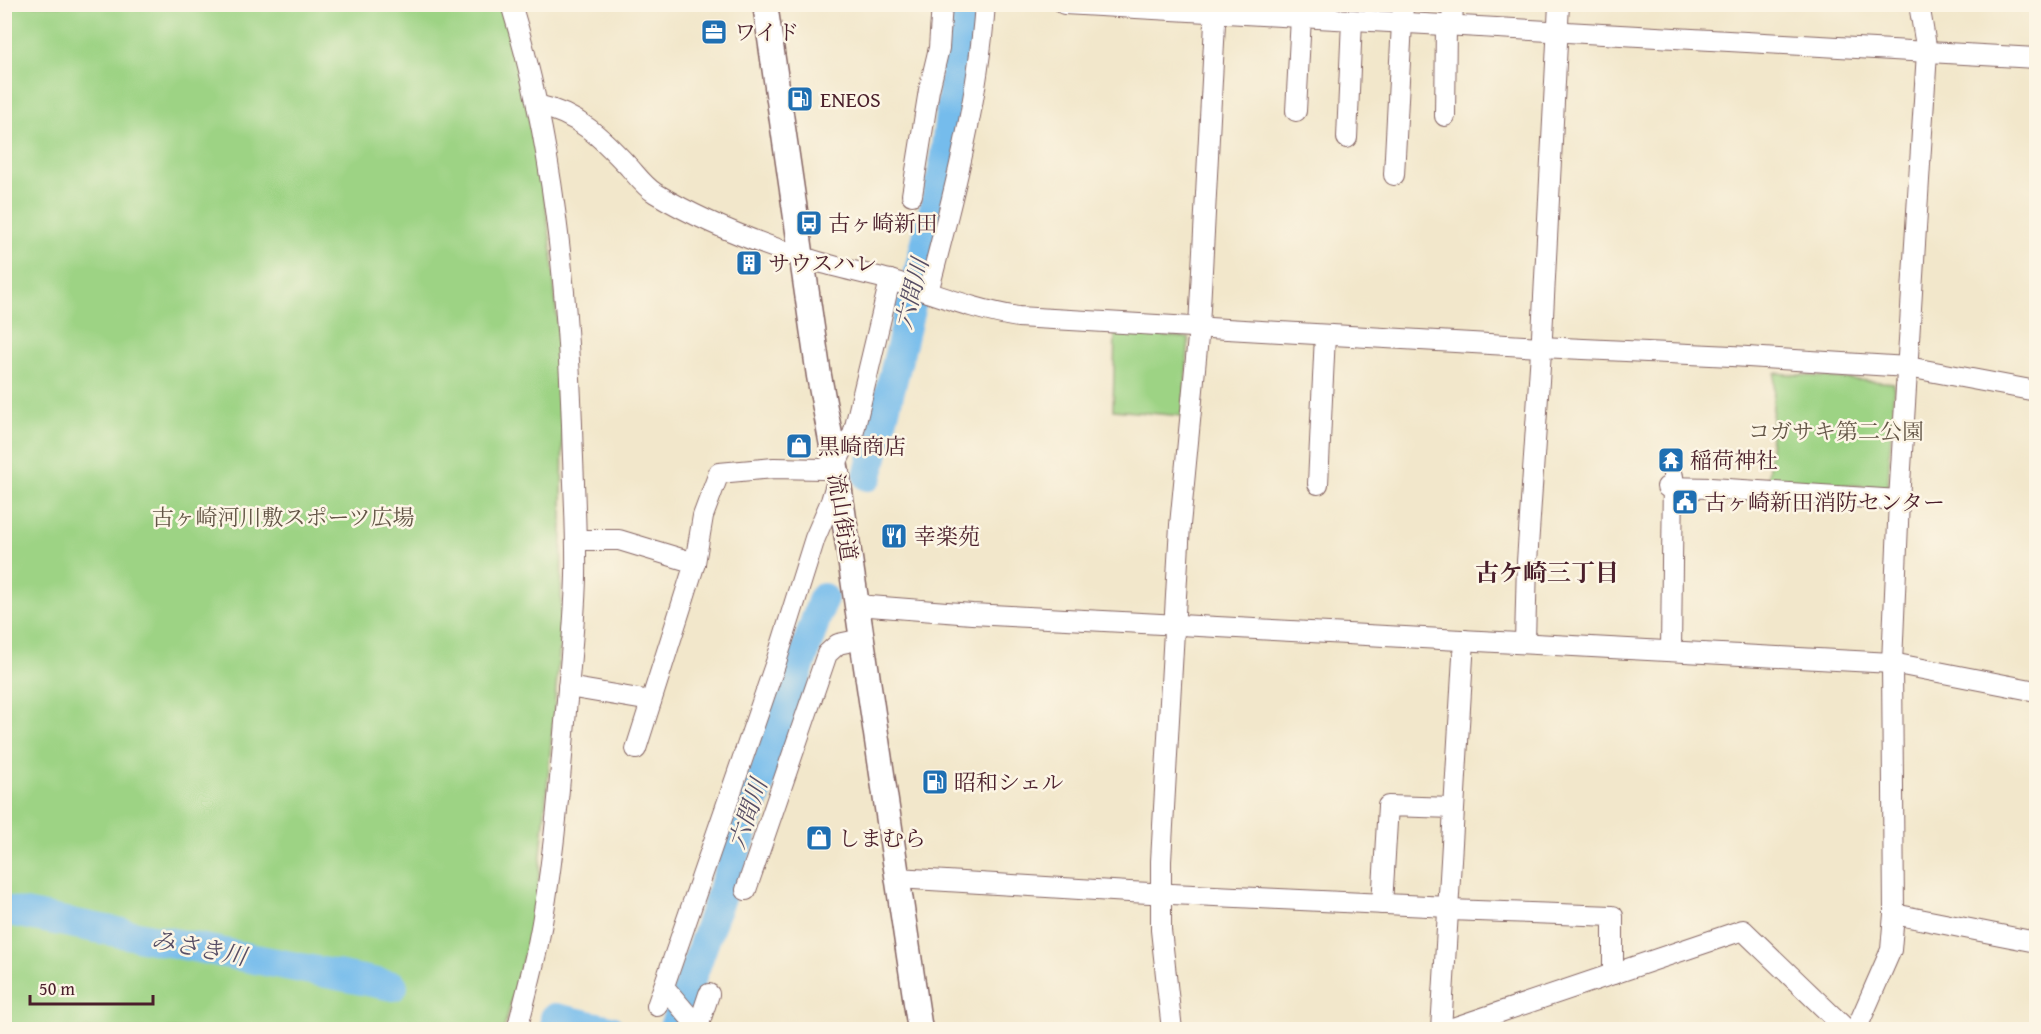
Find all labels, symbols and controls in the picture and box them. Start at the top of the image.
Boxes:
place label: ワイド [734,16,799,48]
office icon: ワイド [699,17,729,47]
place label: ENEOS [820,83,881,115]
fuel station icon: ENEOS [785,84,815,114]
place label: 古ヶ崎新田 [828,207,938,239]
bus stop icon: 古ヶ崎新田 [794,208,824,238]
place label: サウスハレ [768,247,877,279]
building icon: サウスハレ [734,248,764,278]
water label: 六間川 [886,252,938,333]
park label: コガサキ第二公園 [1748,415,1924,447]
place label: 黒崎商店 [818,430,906,462]
shop icon: 黒崎商店 [784,431,814,461]
place label: 稲荷神社 [1690,444,1778,476]
temple icon: 稲荷神社 [1656,445,1686,475]
street label: 流山街道 [820,471,866,563]
place label: 古ヶ崎新田消防センター [1704,486,1945,518]
public building icon: 古ヶ崎新田消防センター [1670,487,1700,517]
park label: 古ヶ崎河川敷スポーツ広場 [151,501,415,533]
place label: 幸楽苑 [914,520,980,552]
restaurant icon: 幸楽苑 [879,521,909,551]
district label: 古ケ崎三丁目 [1475,555,1619,590]
place label: 昭和シェル [954,766,1064,798]
fuel station icon: 昭和シェル [920,767,950,797]
water label: 六間川 [719,771,777,854]
place label: しまむら [838,822,926,854]
shop icon: しまむら [804,823,834,853]
water label: みさき川 [149,921,252,974]
scale bar [30,968,153,1006]
text: 50 m [39,975,75,1002]

